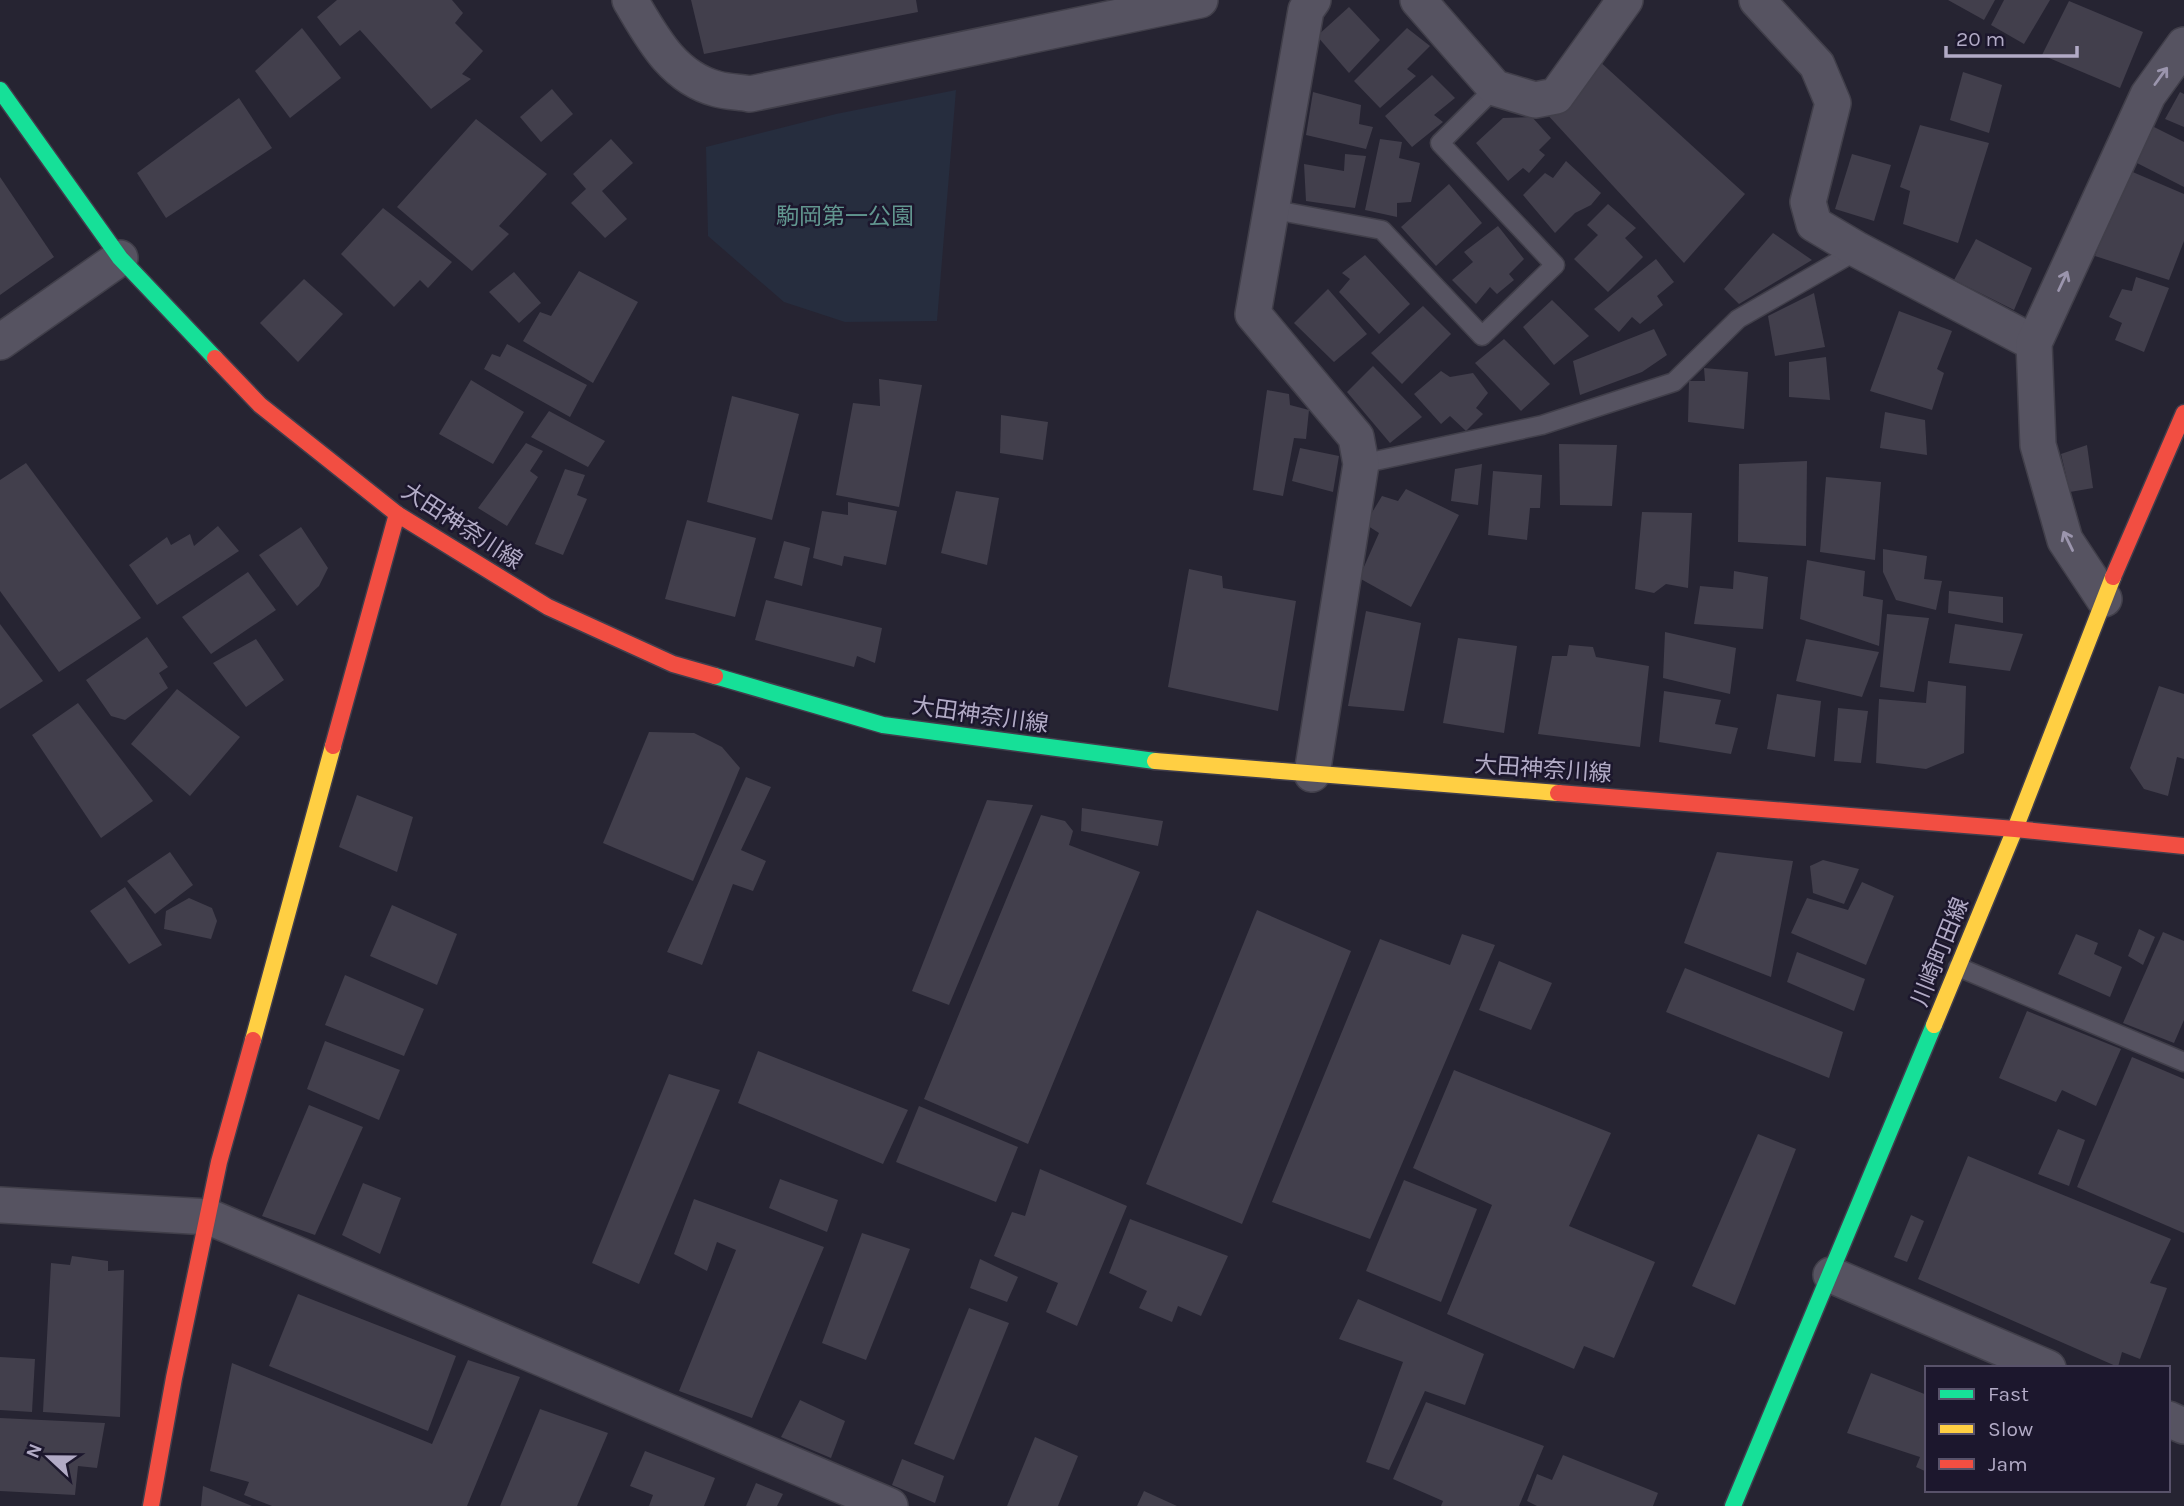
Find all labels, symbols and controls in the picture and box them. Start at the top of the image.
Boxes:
scale bar [1946,14,2077,58]
text: 20 m [1956,27,2005,51]
one-way arrow [2154,67,2168,86]
park label: 駒岡第一公園 [776,203,914,230]
one-way arrow [2057,270,2070,292]
street label: 大田神奈川線 [397,477,527,575]
one-way arrow [2060,531,2074,552]
street label: 大田神奈川線 [910,692,1050,738]
street label: 大田神奈川線 [1473,751,1613,787]
street label: 川崎町田線 [1906,894,1974,1010]
legend [1925,1366,2170,1492]
text: Fast [1988,1382,2029,1406]
text: Slow [1988,1417,2033,1441]
north arrow [14,1422,84,1492]
text: N [21,1441,47,1461]
text: Jam [1988,1452,2028,1476]

